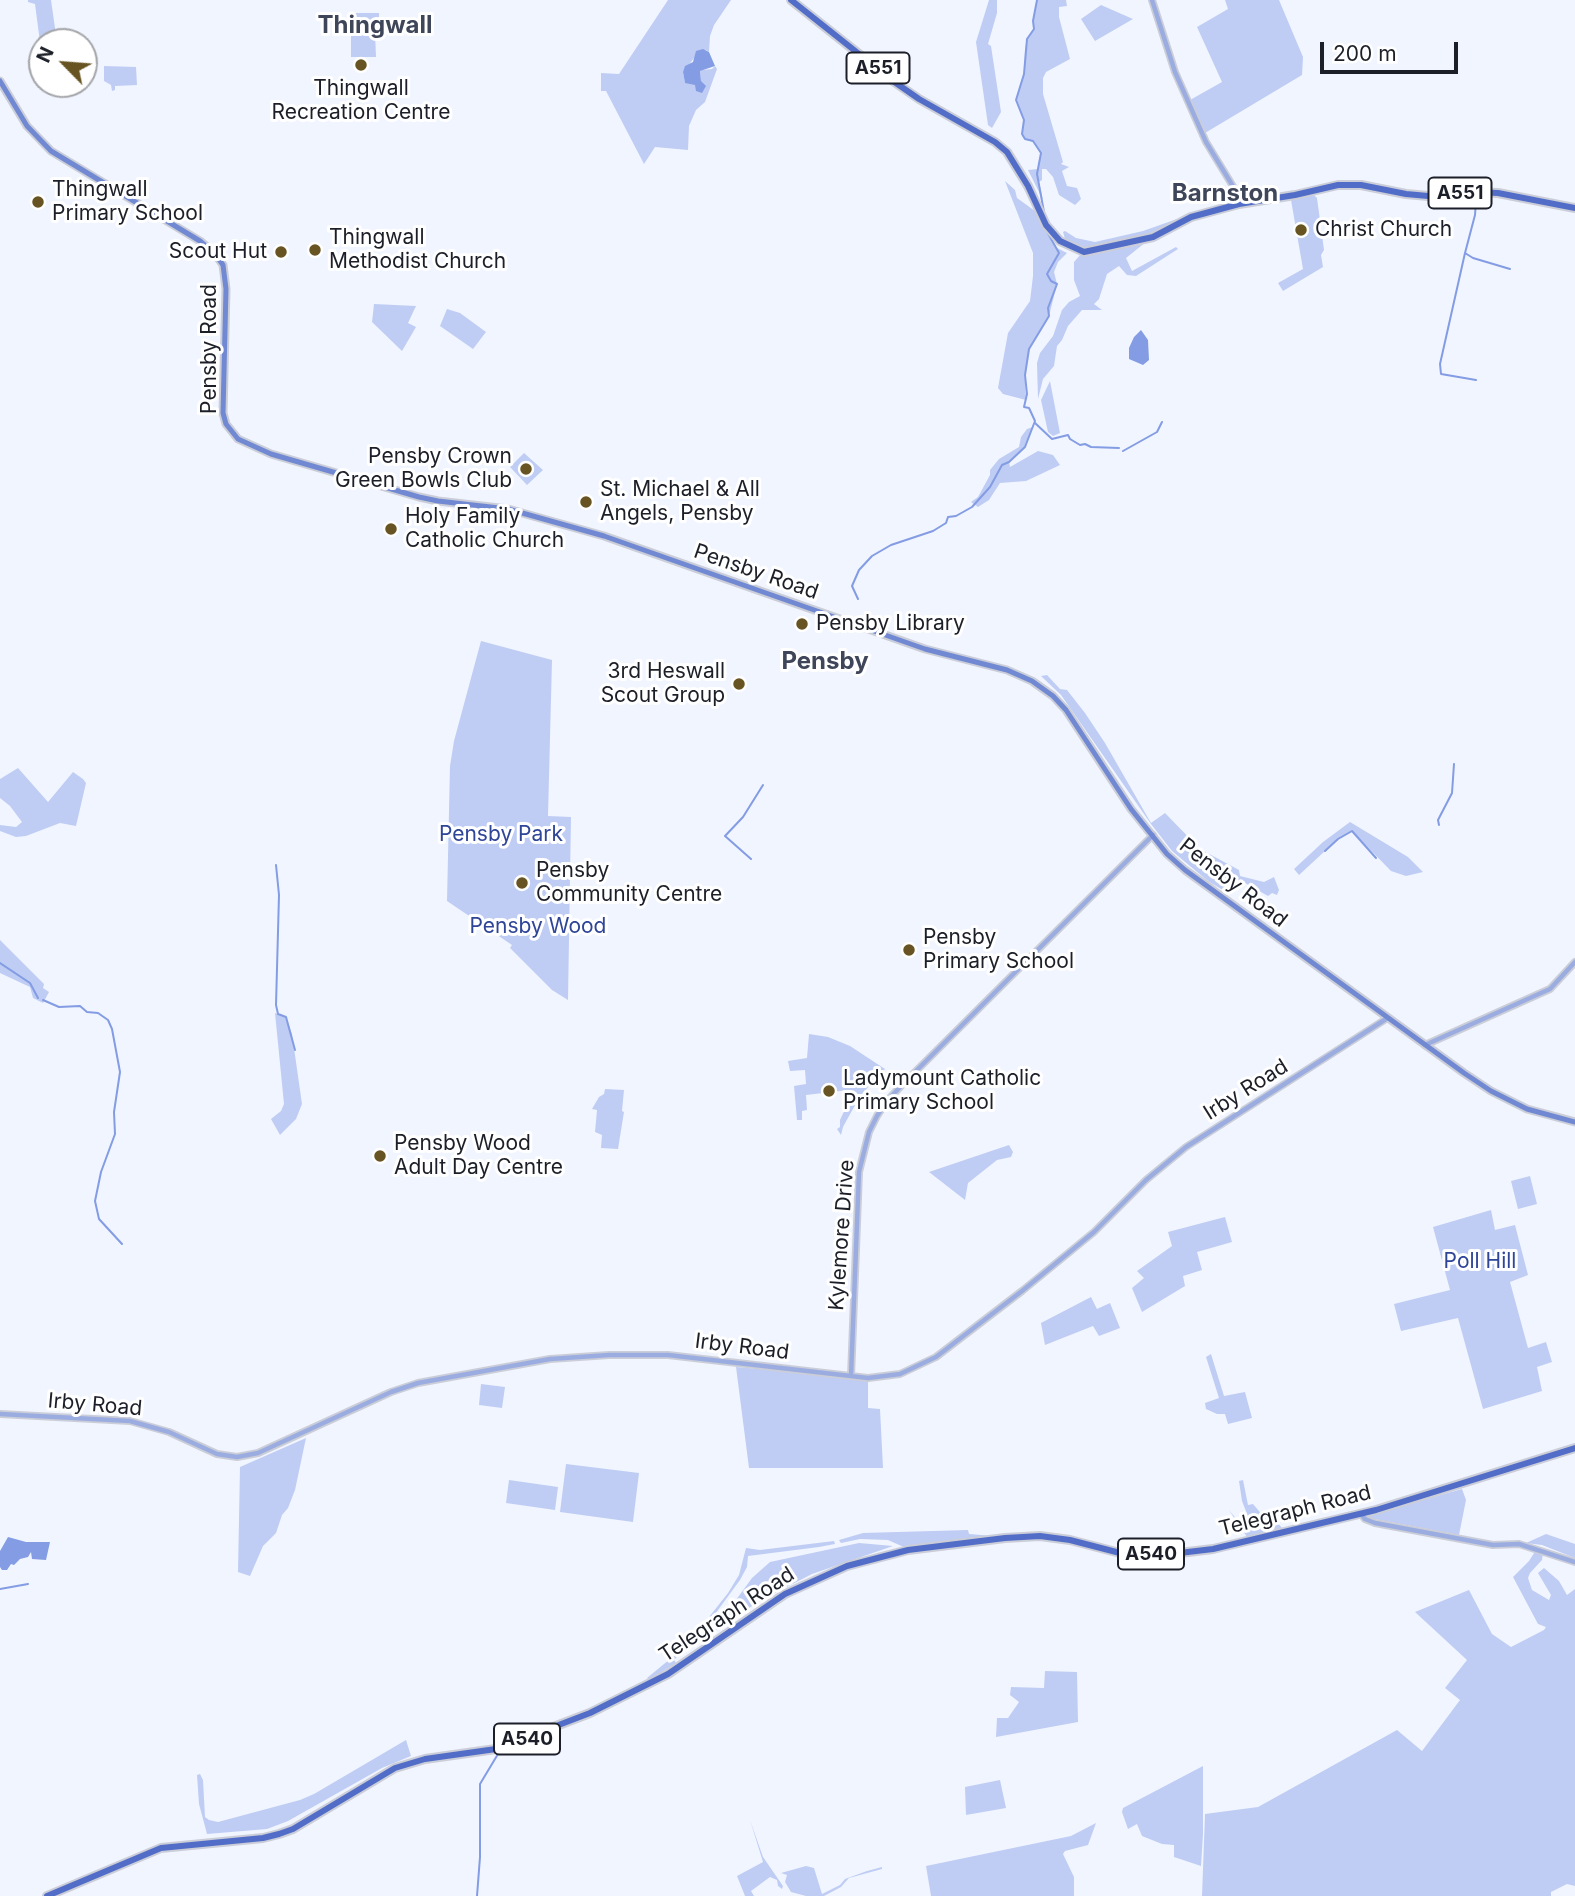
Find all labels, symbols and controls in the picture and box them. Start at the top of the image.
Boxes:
district label: Thingwall [318,12,432,40]
north arrow [28,28,98,98]
scale bar [1323,28,1461,72]
text: 200 m [1333,41,1397,66]
text: N [32,43,59,66]
road number: A551 [846,52,910,83]
marker: Thingwall Recreation Centre [353,57,369,73]
place label: Thingwall Recreation Centre [272,76,450,126]
place label: Thingwall Primary School [52,177,203,227]
road number: A551 [1428,178,1492,209]
district label: Barnston [1172,180,1278,208]
marker: Thingwall Primary School [30,194,46,210]
place label: Christ Church [1315,217,1452,243]
marker: Christ Church [1293,222,1309,238]
place label: Thingwall Methodist Church [329,225,506,275]
place label: Scout Hut [169,239,267,265]
marker: Thingwall Methodist Church [307,242,323,258]
marker: Scout Hut [273,244,289,260]
street label: Pensby Road [197,284,223,414]
place label: Pensby Crown Green Bowls Club [335,444,512,494]
marker: Pensby Crown Green Bowls Club [518,461,534,477]
place label: St. Michael & All Angels, Pensby [600,477,760,527]
marker: St. Michael & All Angels, Pensby [578,494,594,510]
place label: Holy Family Catholic Church [405,504,564,554]
marker: Holy Family Catholic Church [383,521,399,537]
street label: Pensby Road [691,539,821,605]
place label: Pensby Library [816,611,965,637]
marker: Pensby Library [794,616,810,632]
district label: Pensby [781,648,869,676]
place label: 3rd Heswall Scout Group [601,659,725,709]
marker: 3rd Heswall Scout Group [731,676,747,692]
park label: Pensby Park [439,822,563,848]
street label: Pensby Road [1174,833,1292,933]
place label: Pensby Community Centre [536,858,722,908]
marker: Pensby Community Centre [514,875,530,891]
park label: Pensby Wood [470,914,606,940]
place label: Pensby Primary School [923,925,1074,975]
marker: Pensby Primary School [901,942,917,958]
street label: Irby Road [1199,1054,1293,1126]
place label: Ladymount Catholic Primary School [843,1066,1041,1116]
marker: Ladymount Catholic Primary School [821,1083,837,1099]
place label: Pensby Wood Adult Day Centre [394,1131,563,1181]
marker: Pensby Wood Adult Day Centre [372,1148,388,1164]
street label: Kylemore Drive [824,1159,860,1311]
park label: Poll Hill [1444,1249,1516,1275]
street label: Irby Road [693,1329,791,1365]
street label: Irby Road [47,1388,143,1422]
street label: Telegraph Road [1216,1480,1374,1542]
road number: A540 [1118,1538,1184,1570]
street label: Telegraph Road [655,1562,799,1668]
road number: A540 [494,1723,560,1754]

